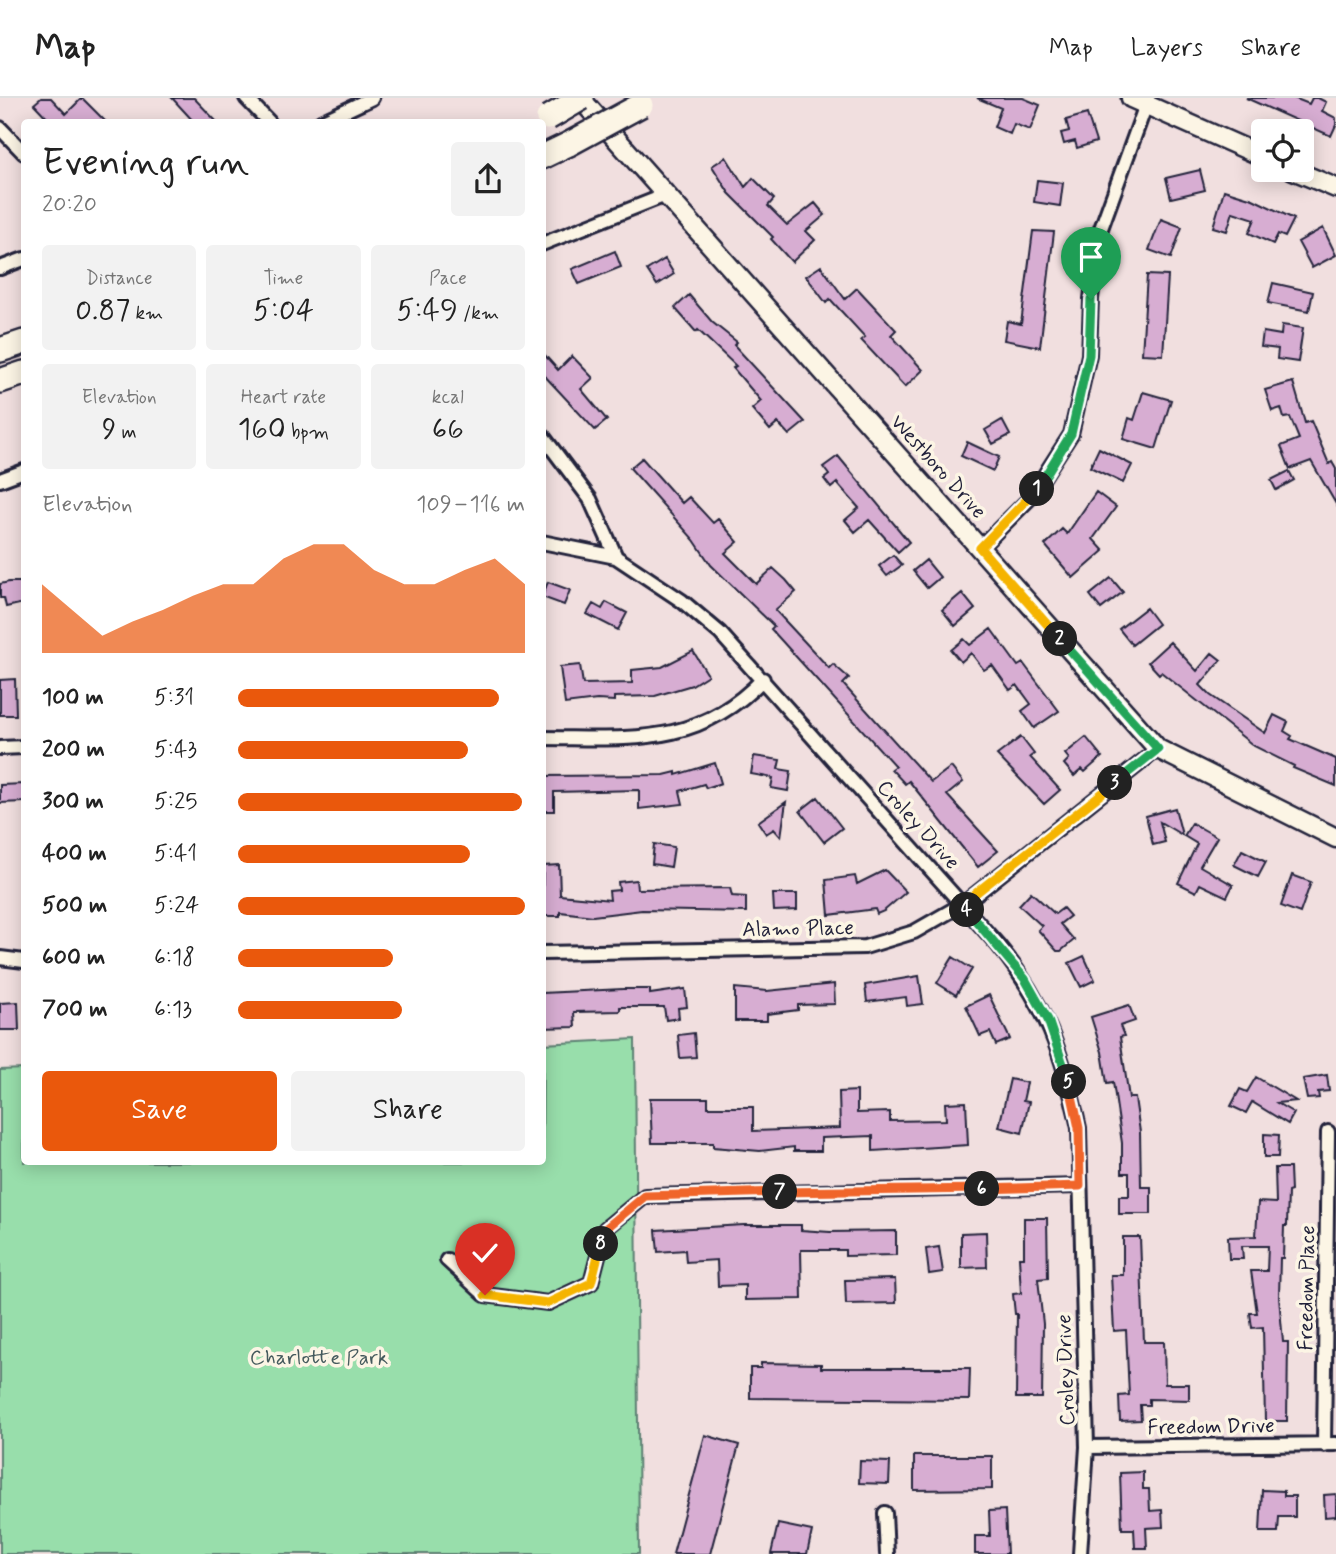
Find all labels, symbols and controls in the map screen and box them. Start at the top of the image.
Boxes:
text: Map [35,26,95,70]
text: Map [1049,33,1093,64]
text: Layers [1131,33,1203,64]
text: Share [1241,33,1301,64]
map controls [1251,119,1314,182]
button: locate [1251,119,1314,182]
text: Evening run [42,139,249,188]
button: share [451,142,525,216]
text: 20:20 [42,190,97,220]
pin [1061,227,1121,299]
icon: arrive [1072,238,1110,276]
text: Distance [86,266,153,291]
text: Time [264,266,303,291]
text: Pace [429,266,467,291]
text: 0.87 [75,291,130,330]
text: 5:04 [253,291,314,330]
text: 5:49 [397,291,458,330]
text: km [130,301,163,326]
text: /km [458,301,499,326]
text: Elevation [82,385,157,410]
text: Heart rate [241,385,326,410]
text: kcal [432,385,464,410]
street label: Westboro Drive [884,409,992,525]
text: 9 [102,410,116,449]
text: 160 [238,410,286,449]
text: 66 [432,410,464,449]
text: m [116,420,137,445]
text: bpm [286,420,329,445]
pin: 1 [1020,472,1054,506]
text: 1 [1032,476,1041,501]
text: Elevation [42,490,133,520]
text: 109–116 m [416,490,525,520]
pin: 2 [1042,622,1078,656]
text: 2 [1055,626,1064,651]
text: 100 m [42,683,104,713]
text: 5:31 [154,683,194,713]
text: 200 m [42,735,105,765]
text: 5:43 [154,735,197,765]
pin: 3 [1098,766,1132,800]
text: 3 [1110,770,1119,795]
street label: Croley Drive [870,774,966,876]
text: 300 m [42,787,104,817]
text: 5:25 [154,787,197,817]
text: 400 m [42,839,107,869]
text: 5:41 [154,839,197,869]
text: 500 m [42,891,107,921]
text: 5:24 [154,891,199,921]
pin: 4 [950,892,984,928]
text: 4 [961,897,972,922]
street label: Alamo Place [742,914,854,944]
text: 600 m [42,943,105,973]
text: 6:18 [154,943,195,973]
text: 700 m [42,995,107,1025]
text: 6:13 [154,995,192,1025]
pin: 5 [1052,1065,1086,1100]
text: 5 [1063,1069,1074,1094]
button: Save [42,1071,277,1151]
button: Share [291,1071,525,1151]
pin: 6 [964,1172,1000,1206]
pin: 7 [762,1174,798,1210]
text: 6 [977,1176,986,1201]
text: 7 [774,1179,785,1204]
pin [455,1223,515,1295]
street label: Freedom Place [1292,1225,1322,1351]
pin: 8 [584,1226,618,1262]
text: 8 [595,1231,606,1256]
icon: check [466,1234,504,1272]
street label: Croley Drive [1050,1314,1082,1426]
park label: Charlotte Park [250,1344,388,1372]
street label: Freedom Drive [1147,1412,1275,1442]

